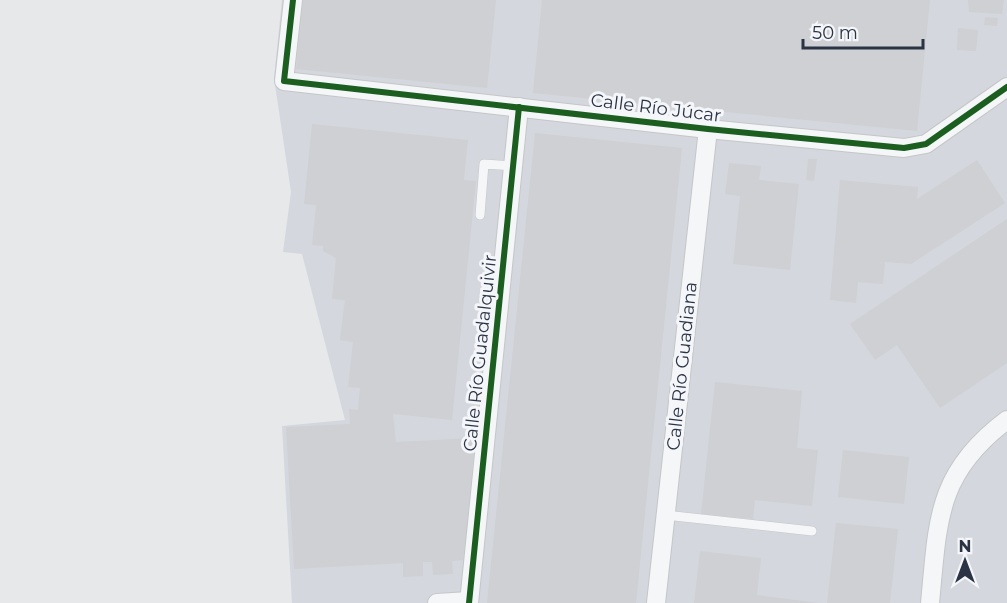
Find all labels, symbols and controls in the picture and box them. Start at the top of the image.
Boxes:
scale bar [803,12,923,50]
text: 50 m [812,22,858,44]
street label: Calle Río Júcar [589,89,723,127]
street label: Calle Río Guadalquivir [459,254,501,452]
street label: Calle Río Guadiana [662,281,702,451]
north arrow [935,531,995,591]
text: N [959,537,971,556]

